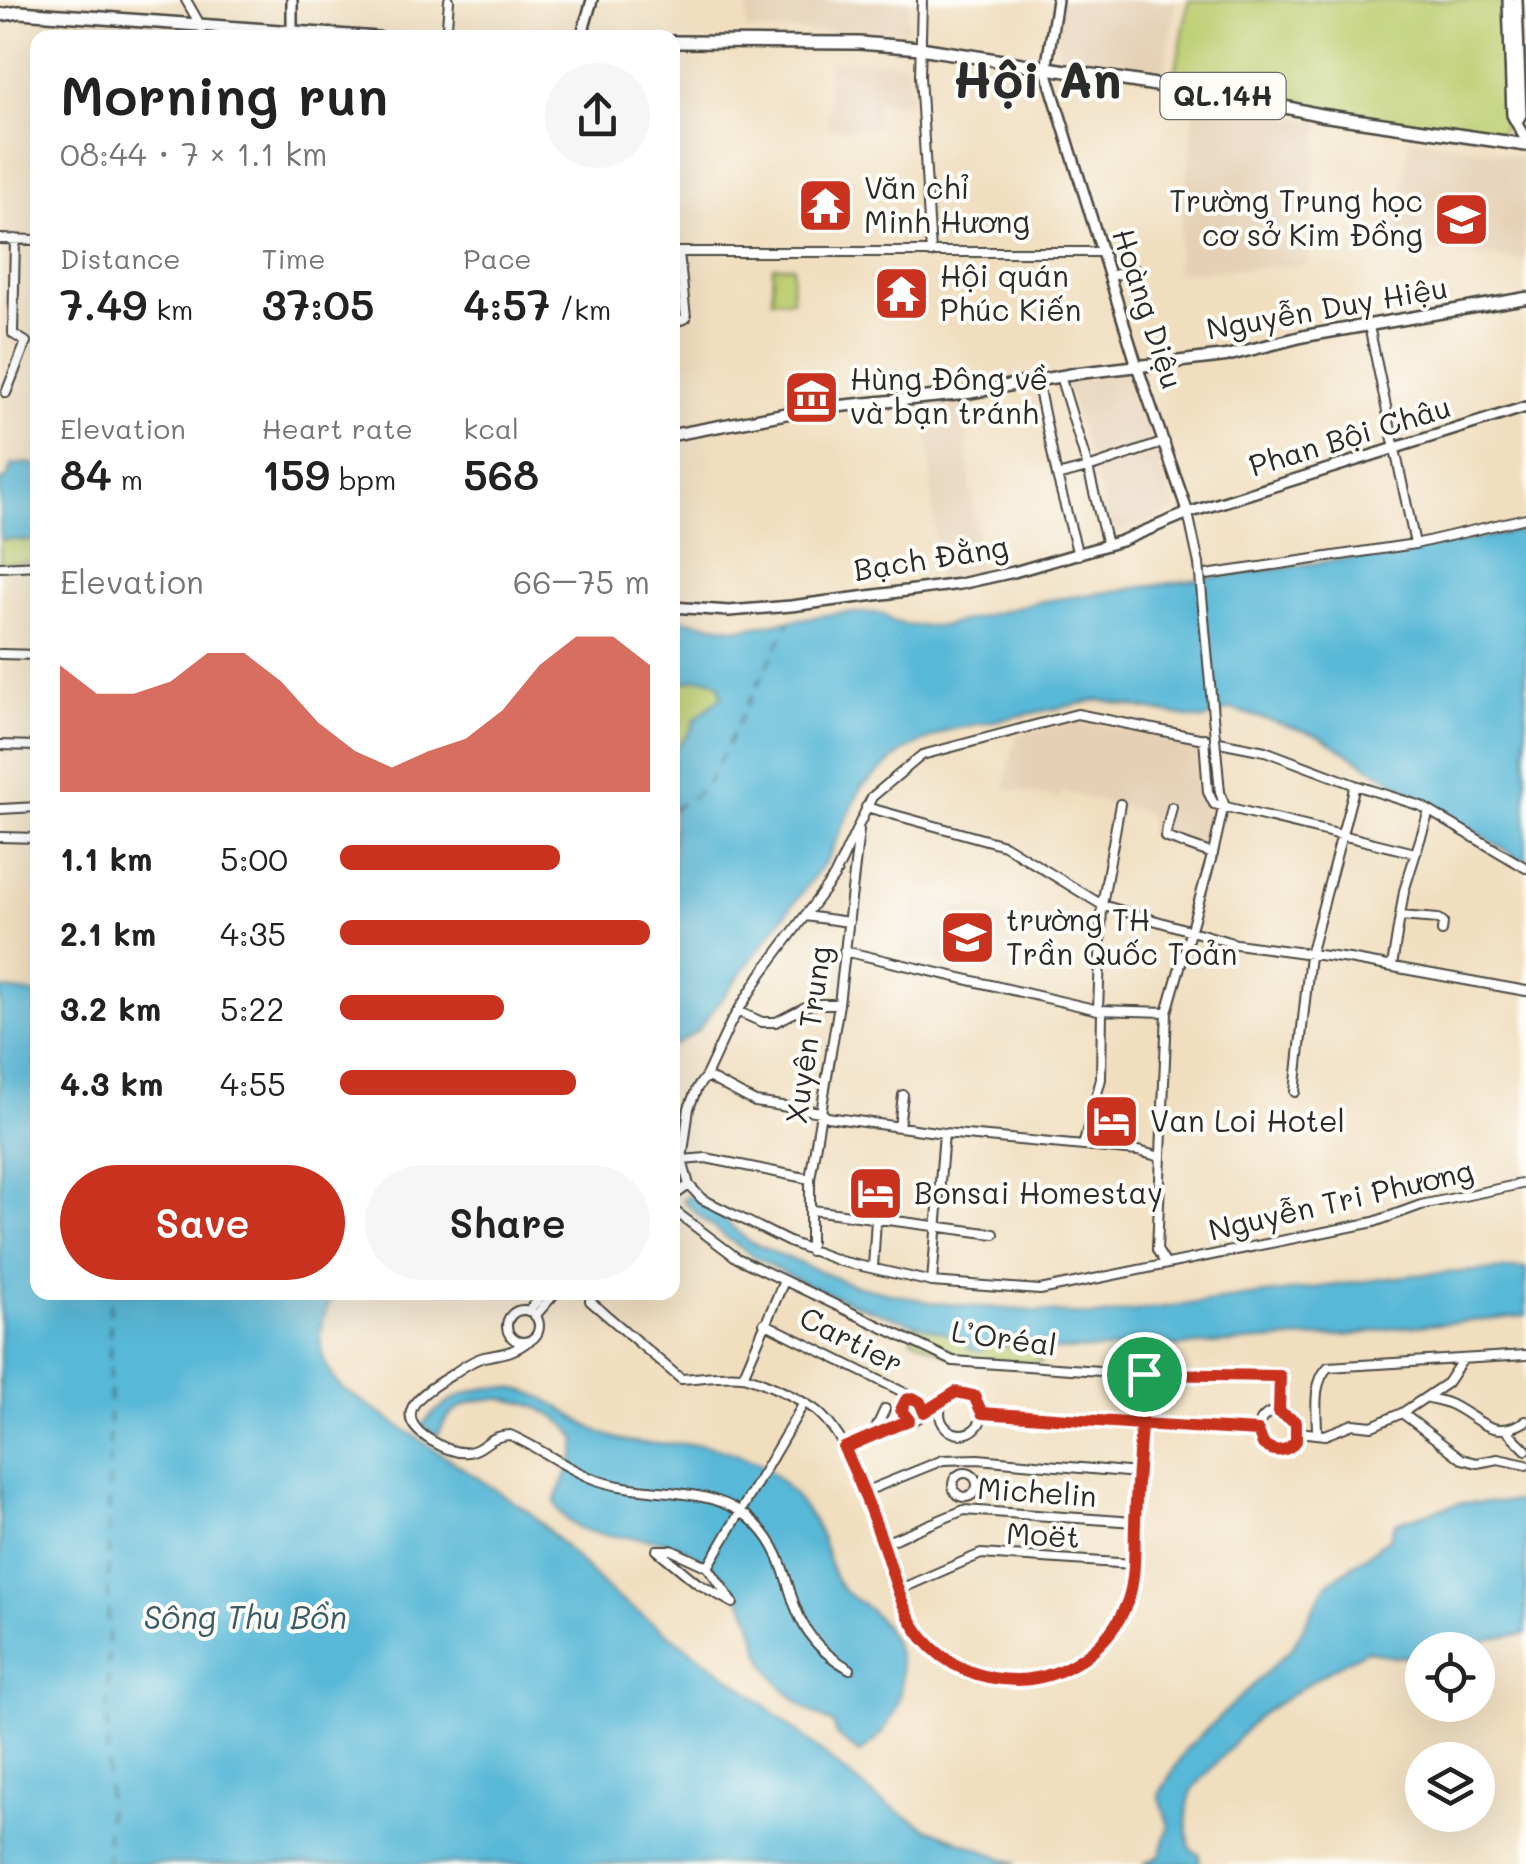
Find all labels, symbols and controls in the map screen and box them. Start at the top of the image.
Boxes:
district label: Hội An [952,45,1122,111]
text: Morning run [60,58,388,130]
button: share [545,63,650,168]
road number: QL.14H [1160,73,1286,119]
text: 08:44 · 7 × 1.1 km [60,132,327,174]
place label: Văn chỉ Minh Hương [864,167,1030,241]
temple icon: Văn chỉ Minh Hương [795,176,855,236]
place label: Trường Trung học cơ sở Kim Đồng [1169,180,1423,254]
school or university icon: Trường Trung học cơ sở Kim Đồng [1432,189,1492,249]
street label: Hoàng Diệu [1104,223,1194,394]
text: Distance [60,240,181,276]
text: Time [262,240,325,276]
text: Pace [463,240,532,276]
place label: Hội quán Phúc Kiến [940,255,1081,329]
temple icon: Hội quán Phúc Kiến [871,264,931,324]
street label: Nguyễn Duy Hiệu [1203,266,1450,348]
text: 7.49 [60,276,147,331]
text: 37:05 [262,276,374,331]
text: 4:57 [463,276,550,331]
text: km [147,291,193,327]
text: /km [550,291,611,327]
place label: Hùng Đông về và bạn tránh [850,358,1048,432]
museum icon: Hùng Đông về và bạn tránh [781,367,841,427]
street label: Phan Bội Châu [1244,385,1455,485]
text: Elevation [60,410,186,446]
text: Heart rate [262,410,413,446]
text: kcal [463,410,519,446]
text: 84 [60,446,112,501]
text: 159 [262,446,330,501]
text: 568 [463,446,539,501]
text: m [112,461,143,497]
text: bpm [330,461,396,497]
street label: Bạch Đằng [851,525,1011,589]
text: Elevation [60,560,204,602]
text: 66–75 m [513,560,650,602]
text: 1.1 km [60,837,152,879]
text: 5:00 [220,837,288,879]
place label: trường TH Trần Quốc Toản [1006,899,1237,973]
school or university icon: trường TH Trần Quốc Toản [937,908,997,968]
text: 2.1 km [60,912,156,954]
text: 4:35 [220,912,286,954]
street label: Xuyên Trung [775,943,839,1126]
text: 3.2 km [60,987,161,1029]
text: 5:22 [220,987,284,1029]
text: 4.3 km [60,1062,164,1104]
text: 4:55 [220,1062,286,1104]
hotel icon: Van Loi Hotel [1081,1092,1141,1152]
place label: Van Loi Hotel [1150,1100,1345,1140]
street label: Nguyễn Tri Phương [1204,1149,1477,1249]
hotel icon: Bonsai Homestay [845,1164,905,1224]
button: Save [60,1165,345,1280]
button: Share [365,1165,650,1280]
place label: Bonsai Homestay [914,1172,1163,1212]
street label: Cartier [793,1296,911,1382]
street label: L’Oréal [949,1310,1059,1364]
pin [1102,1332,1187,1417]
icon: arrive [1117,1347,1172,1402]
street label: Michelin [976,1467,1098,1515]
street label: Moët [1005,1512,1081,1556]
water label: Sông Thu Bồn [143,1595,347,1637]
map controls [1405,1632,1495,1832]
button: locate [1405,1632,1495,1722]
button: layers [1405,1742,1495,1832]

